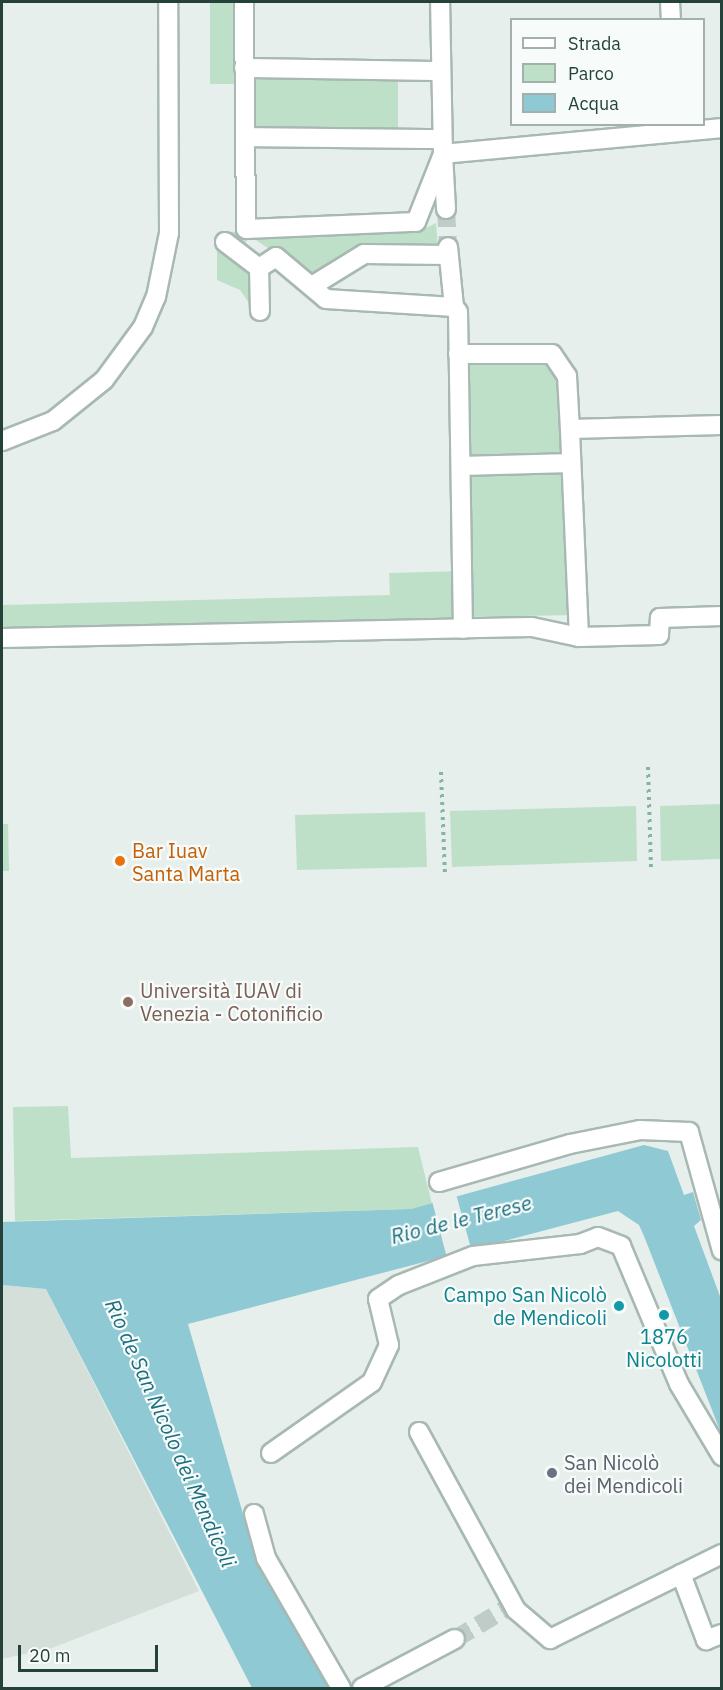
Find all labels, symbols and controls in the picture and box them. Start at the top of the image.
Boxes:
legend [510,18,705,126]
text: Strada [568,32,621,55]
text: Parco [568,62,614,85]
text: Acqua [568,92,619,115]
place label: Bar Iuav Santa Marta [132,838,240,885]
marker: Bar Iuav Santa Marta [113,854,127,868]
place label: Università IUAV di Venezia - Cotonificio [140,978,323,1025]
marker: Università IUAV di Venezia - Cotonificio [121,995,135,1009]
water label: Rio de le Terese [388,1189,534,1249]
place label: Campo San Nicolò de Mendicoli [444,1282,607,1329]
water label: Rio de San Nicolo dei Mendicoli [100,1295,242,1571]
marker: Campo San Nicolò de Mendicoli [612,1299,626,1313]
marker: 1876 Nicolotti [657,1308,671,1322]
place label: 1876 Nicolotti [626,1324,702,1371]
place label: San Nicolò dei Mendicoli [564,1450,683,1497]
marker: San Nicolò dei Mendicoli [545,1466,559,1480]
scale bar [21,1633,160,1671]
text: 20 m [29,1644,71,1667]

